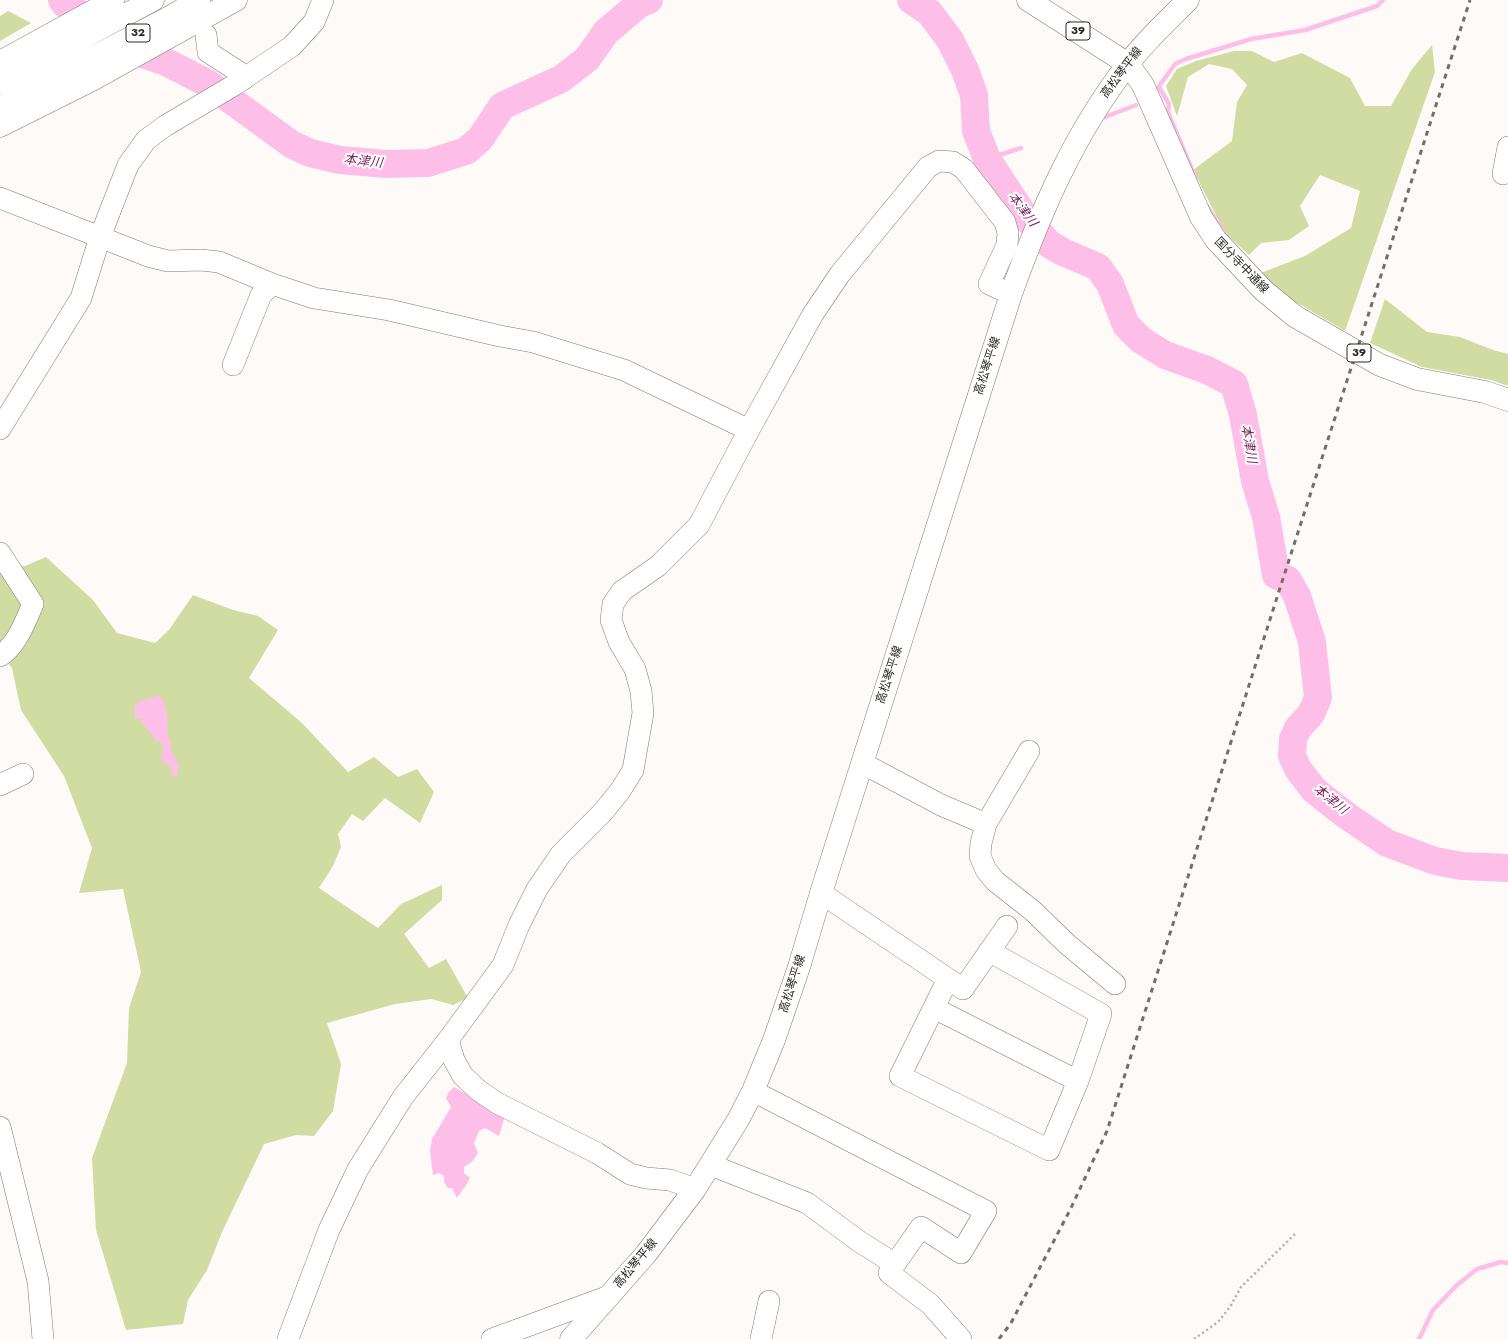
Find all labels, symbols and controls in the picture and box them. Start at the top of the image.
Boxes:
road number: 39 [1066,22,1090,40]
road number: 32 [126,24,150,42]
street label: 高松琴平線 [1098,45,1146,101]
water label: 本津川 [343,152,383,172]
water label: 本津川 [1004,190,1040,230]
street label: 国分寺中通線 [1211,235,1271,297]
street label: 高松琴平線 [972,335,1004,397]
road number: 39 [1347,344,1371,362]
water label: 本津川 [1237,423,1259,465]
street label: 高松琴平線 [874,644,906,706]
water label: 本津川 [1310,782,1350,818]
street label: 高松琴平線 [777,953,809,1015]
street label: 高松琴平線 [611,1236,661,1292]

